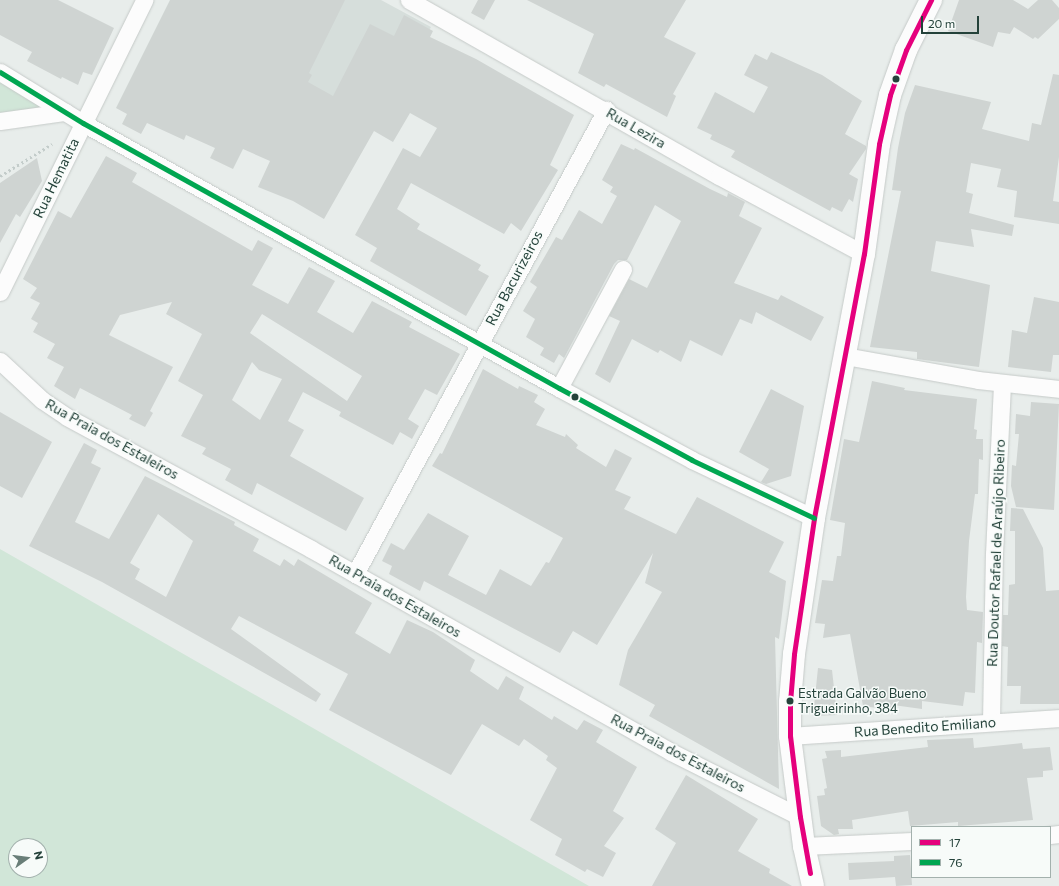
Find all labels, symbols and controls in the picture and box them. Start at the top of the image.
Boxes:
scale bar [923,8,981,34]
text: 20 m [928,16,955,30]
unlabelled marker [891,74,901,84]
street label: Rua Lezira [603,104,669,152]
street label: Rua Hematita [29,135,83,221]
street label: Rua Bacurizeiros [482,228,546,328]
unlabelled marker [570,392,580,402]
street label: Rua Praia dos Estaleiros [42,395,182,483]
street label: Rua Doutor Rafael de Araújo Ribeiro [984,439,1008,667]
street label: Rua Praia dos Estaleiros [326,551,464,641]
place label: Estrada Galvão Bueno Trigueirinho, 384 [798,686,926,717]
marker: Estrada Galvão Bueno Trigueirinho, 384 [785,696,795,706]
street label: Rua Praia dos Estaleiros [608,710,748,796]
street label: Rua Benedito Emiliano [853,714,997,740]
legend [911,826,1051,878]
text: 17 [949,835,960,849]
north arrow [8,838,48,878]
text: N [32,850,46,861]
text: 76 [949,855,963,869]

